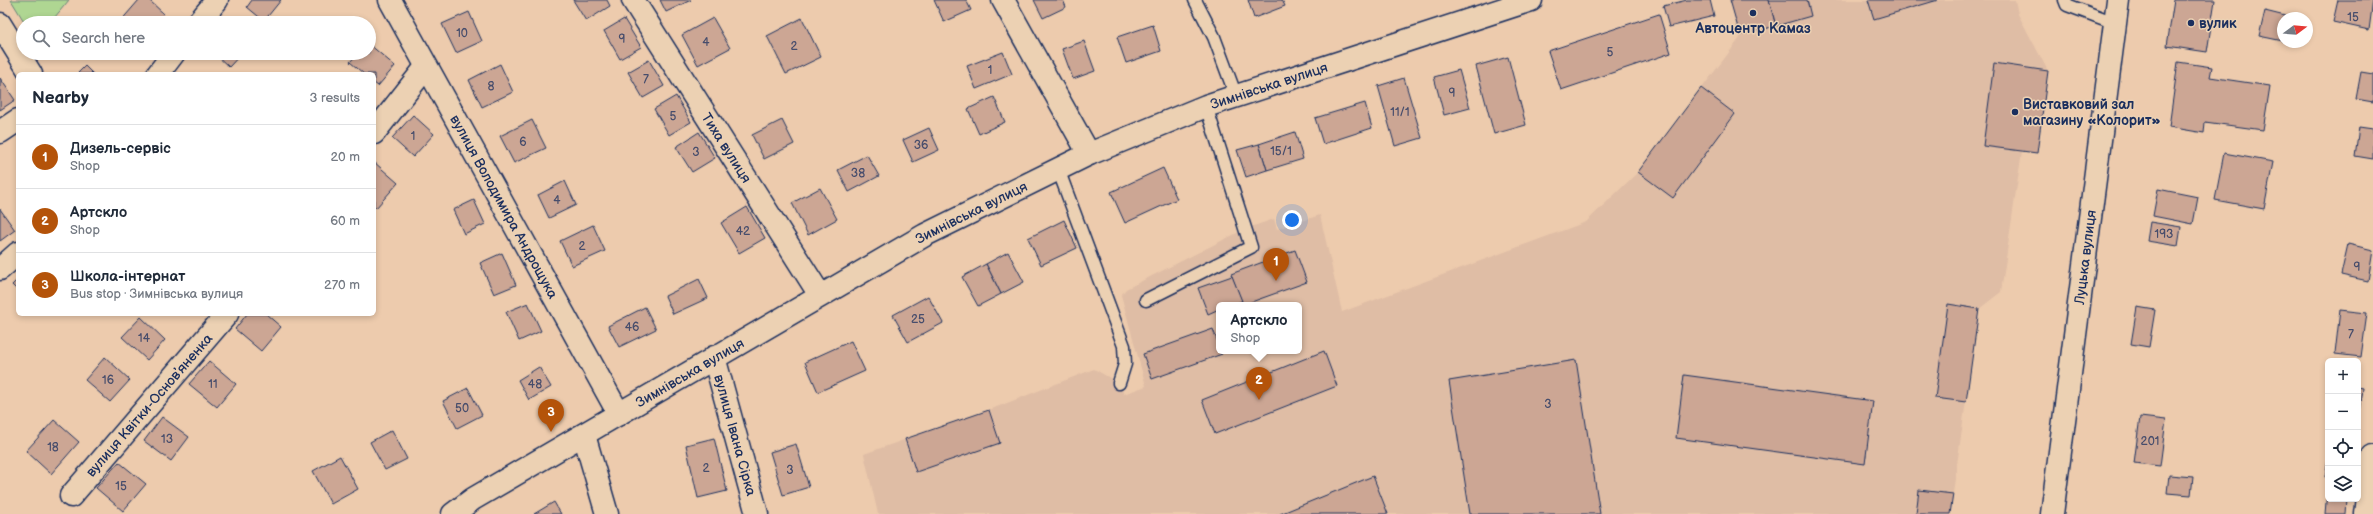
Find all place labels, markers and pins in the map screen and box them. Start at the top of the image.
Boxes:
marker: Автоцентр Камаз [1748,8,1758,18]
place label: вулик [2199,15,2237,32]
marker: вулик [2186,18,2196,28]
place label: Автоцентр Камаз [1694,20,1811,37]
place label: Виставковий зал магазину «Колорит» [2023,96,2161,129]
marker: Виставковий зал магазину «Колорит» [2010,107,2020,117]
pin: 1 [1263,248,1289,281]
pin: 2 [1246,367,1272,400]
pin: 3 [538,399,564,432]

